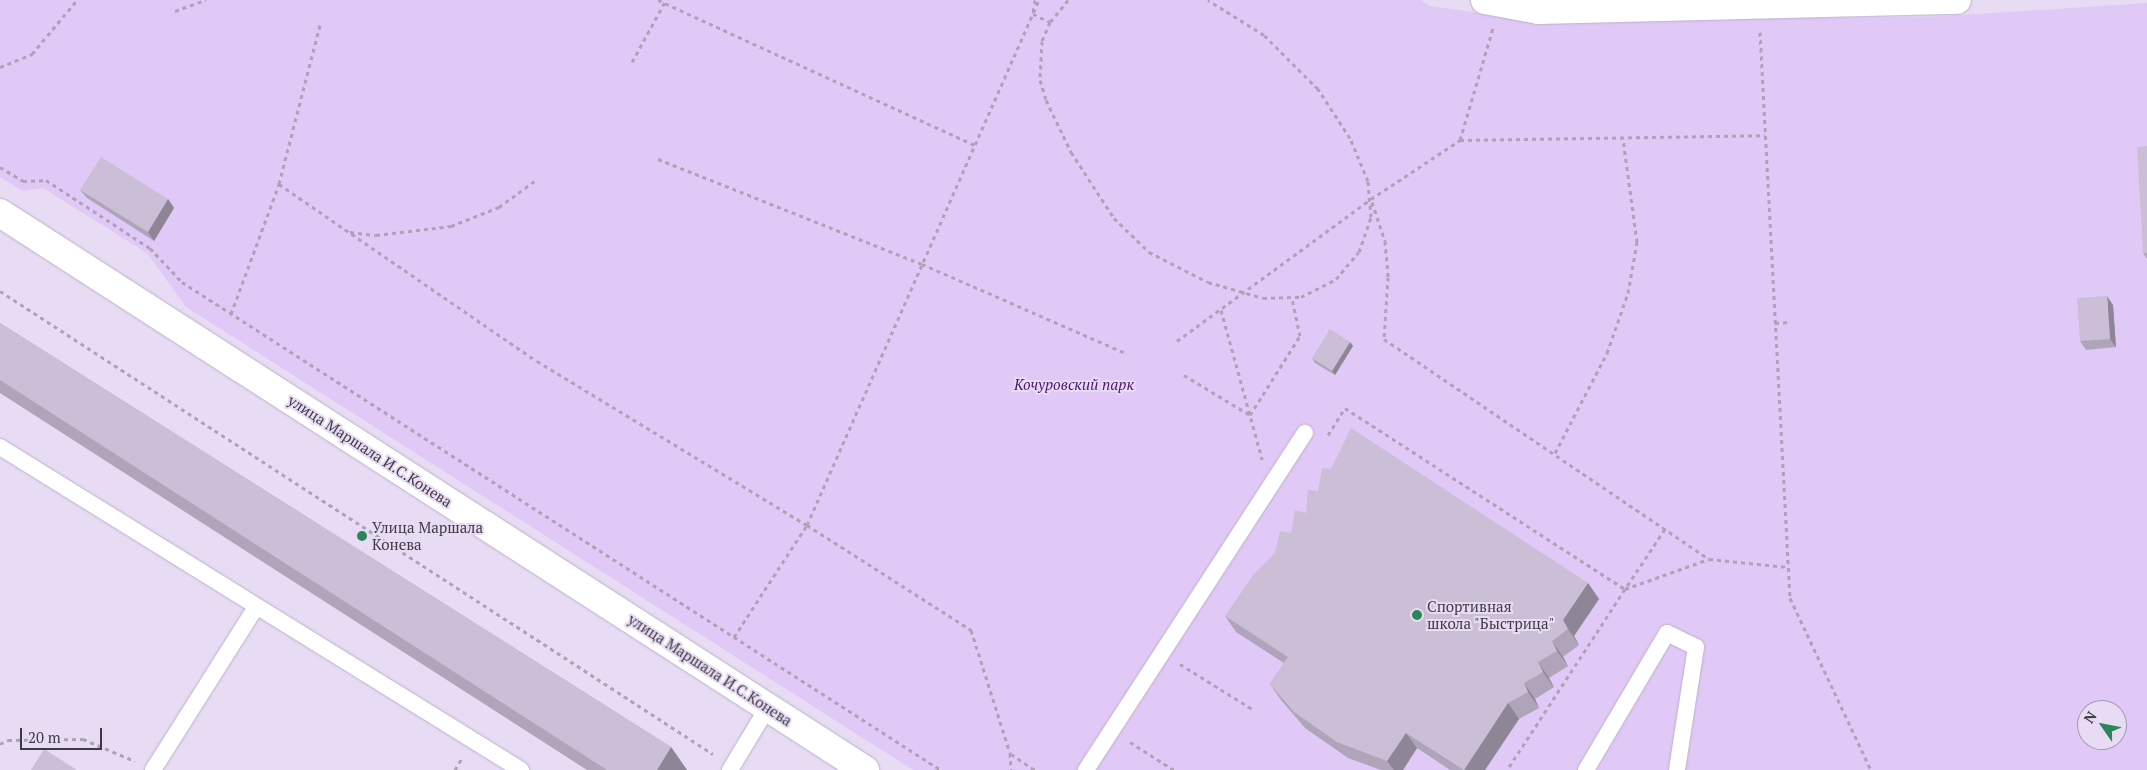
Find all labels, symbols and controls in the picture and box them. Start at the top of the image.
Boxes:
park label: Кочуровский парк [1014,376,1134,394]
street label: улица Маршала И.С.Конева [285,391,455,511]
place label: Улица Маршала Конева [372,518,483,553]
marker: Улица Маршала Конева [356,530,368,542]
place label: Спортивная школа "Быстрица" [1427,597,1555,632]
marker: Спортивная школа "Быстрица" [1411,609,1423,621]
street label: улица Маршала И.С.Конева [625,610,795,730]
north arrow [2077,700,2127,750]
text: N [2079,707,2101,727]
scale bar [22,718,105,750]
text: 20 m [28,727,61,747]

